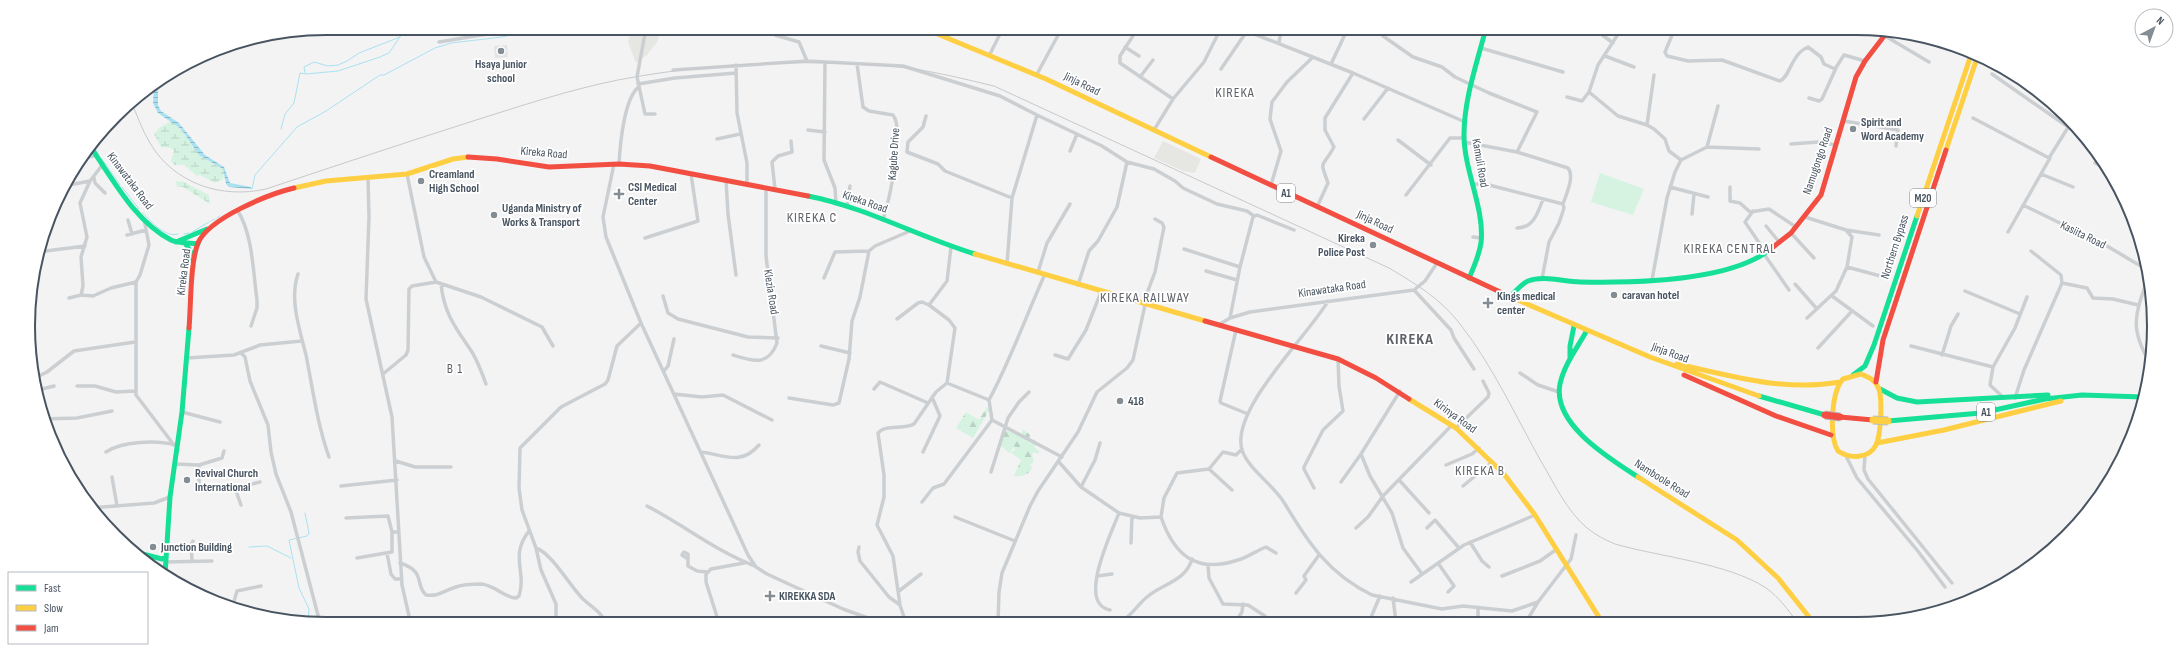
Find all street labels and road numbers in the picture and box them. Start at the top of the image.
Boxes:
street label: Jinja Road [1061,68,1103,99]
street label: Namugongo Road [1800,125,1836,197]
street label: Kagube Drive [885,127,903,181]
street label: Kamuli Road [1468,137,1492,189]
street label: Kireka Road [520,143,568,163]
street label: Kinawataka Road [104,149,156,213]
road number: A1 [1277,184,1295,202]
street label: Kireka Road [840,187,890,217]
road number: M20 [1910,189,1936,207]
street label: Jinja Road [1353,207,1396,237]
street label: Northern Bypass [1878,213,1912,281]
street label: Kasiita Road [2058,218,2108,252]
street label: Kireka Road [174,248,194,296]
street label: Klezia Road [760,268,782,316]
street label: Kinawataka Road [1297,277,1367,301]
street label: Jinja Road [1648,339,1691,367]
street label: Kirinya Road [1431,395,1479,437]
road number: A1 [1977,403,1995,421]
street label: Namboole Road [1632,456,1692,502]

